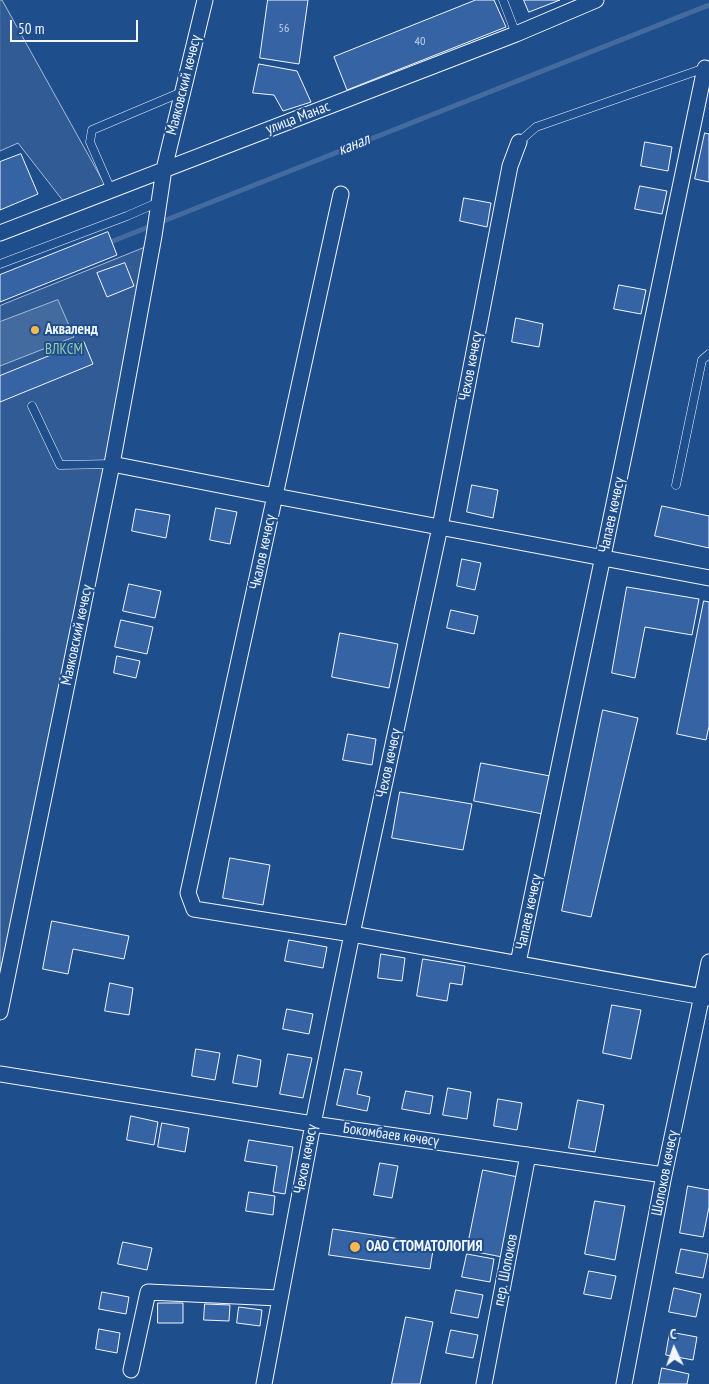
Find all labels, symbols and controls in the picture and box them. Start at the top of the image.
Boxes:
scale bar [12,10,140,42]
text: 50 m [18,19,44,38]
house number: 56 [279,22,289,36]
street label: Маяковский көчөсү [163,33,205,137]
house number: 40 [415,35,425,49]
street label: улица Манас [263,98,333,138]
water label: канал [335,130,373,160]
place label: Акваленд [45,321,98,339]
marker: Акваленд [29,324,41,336]
street label: Чехов көчөсү [455,330,487,402]
park label: ВЛКСМ [45,341,83,359]
street label: Чапаев көчөсү [595,476,629,554]
street label: Чкалов көчөсү [246,513,280,591]
street label: Маяковский көчөсү [58,583,96,687]
street label: Чехов көчөсү [373,727,405,799]
street label: Чапаев көчөсү [512,873,546,951]
street label: Бокомбаев көчөсү [342,1119,440,1151]
street label: Чехов көчөсү [290,1123,322,1195]
street label: Шопоков көчөсү [648,1129,682,1217]
street label: пер. Шопоков [490,1232,522,1308]
place label: ОАО СТОМАТОЛОГИЯ [366,1238,483,1256]
marker: ОАО СТОМАТОЛОГИЯ [348,1240,362,1254]
north arrow [649,1324,699,1374]
text: С [670,1325,677,1343]

